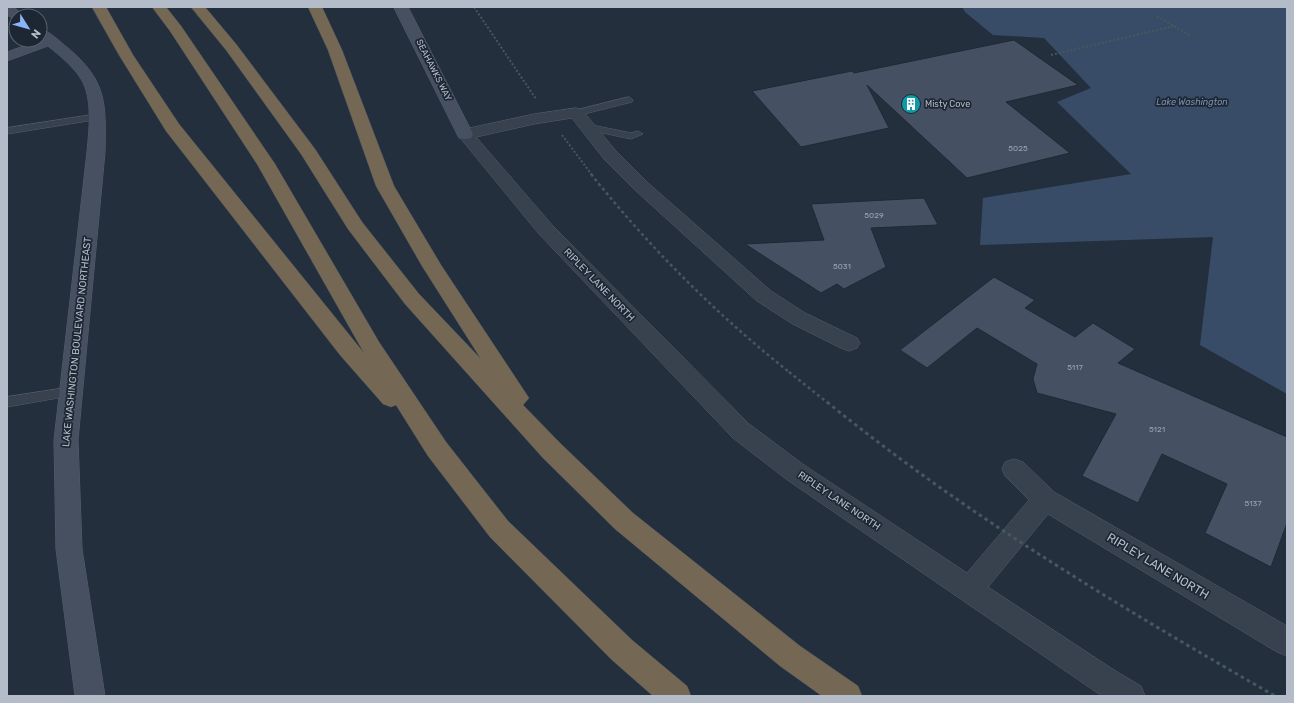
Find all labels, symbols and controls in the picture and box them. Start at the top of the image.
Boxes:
north arrow [8,8,48,48]
text: N [28,27,43,41]
street label: SEAHAWKS WAY [414,38,454,103]
building icon: Misty Cove [900,93,922,115]
water label: Lake Washington [1156,97,1228,107]
place label: Misty Cove [925,99,970,109]
house number: 5025 [1008,144,1028,153]
house number: 5029 [864,211,884,220]
street label: LAKE WASHINGTON BOULEVARD NORTHEAST [60,236,94,448]
street label: RIPLEY LANE NORTH [561,246,637,324]
house number: 5031 [833,262,851,271]
house number: 5117 [1067,363,1083,372]
house number: 5121 [1149,425,1165,434]
street label: RIPLEY LANE NORTH [795,469,883,533]
house number: 5137 [1245,499,1261,508]
street label: RIPLEY LANE NORTH [1105,530,1211,602]

